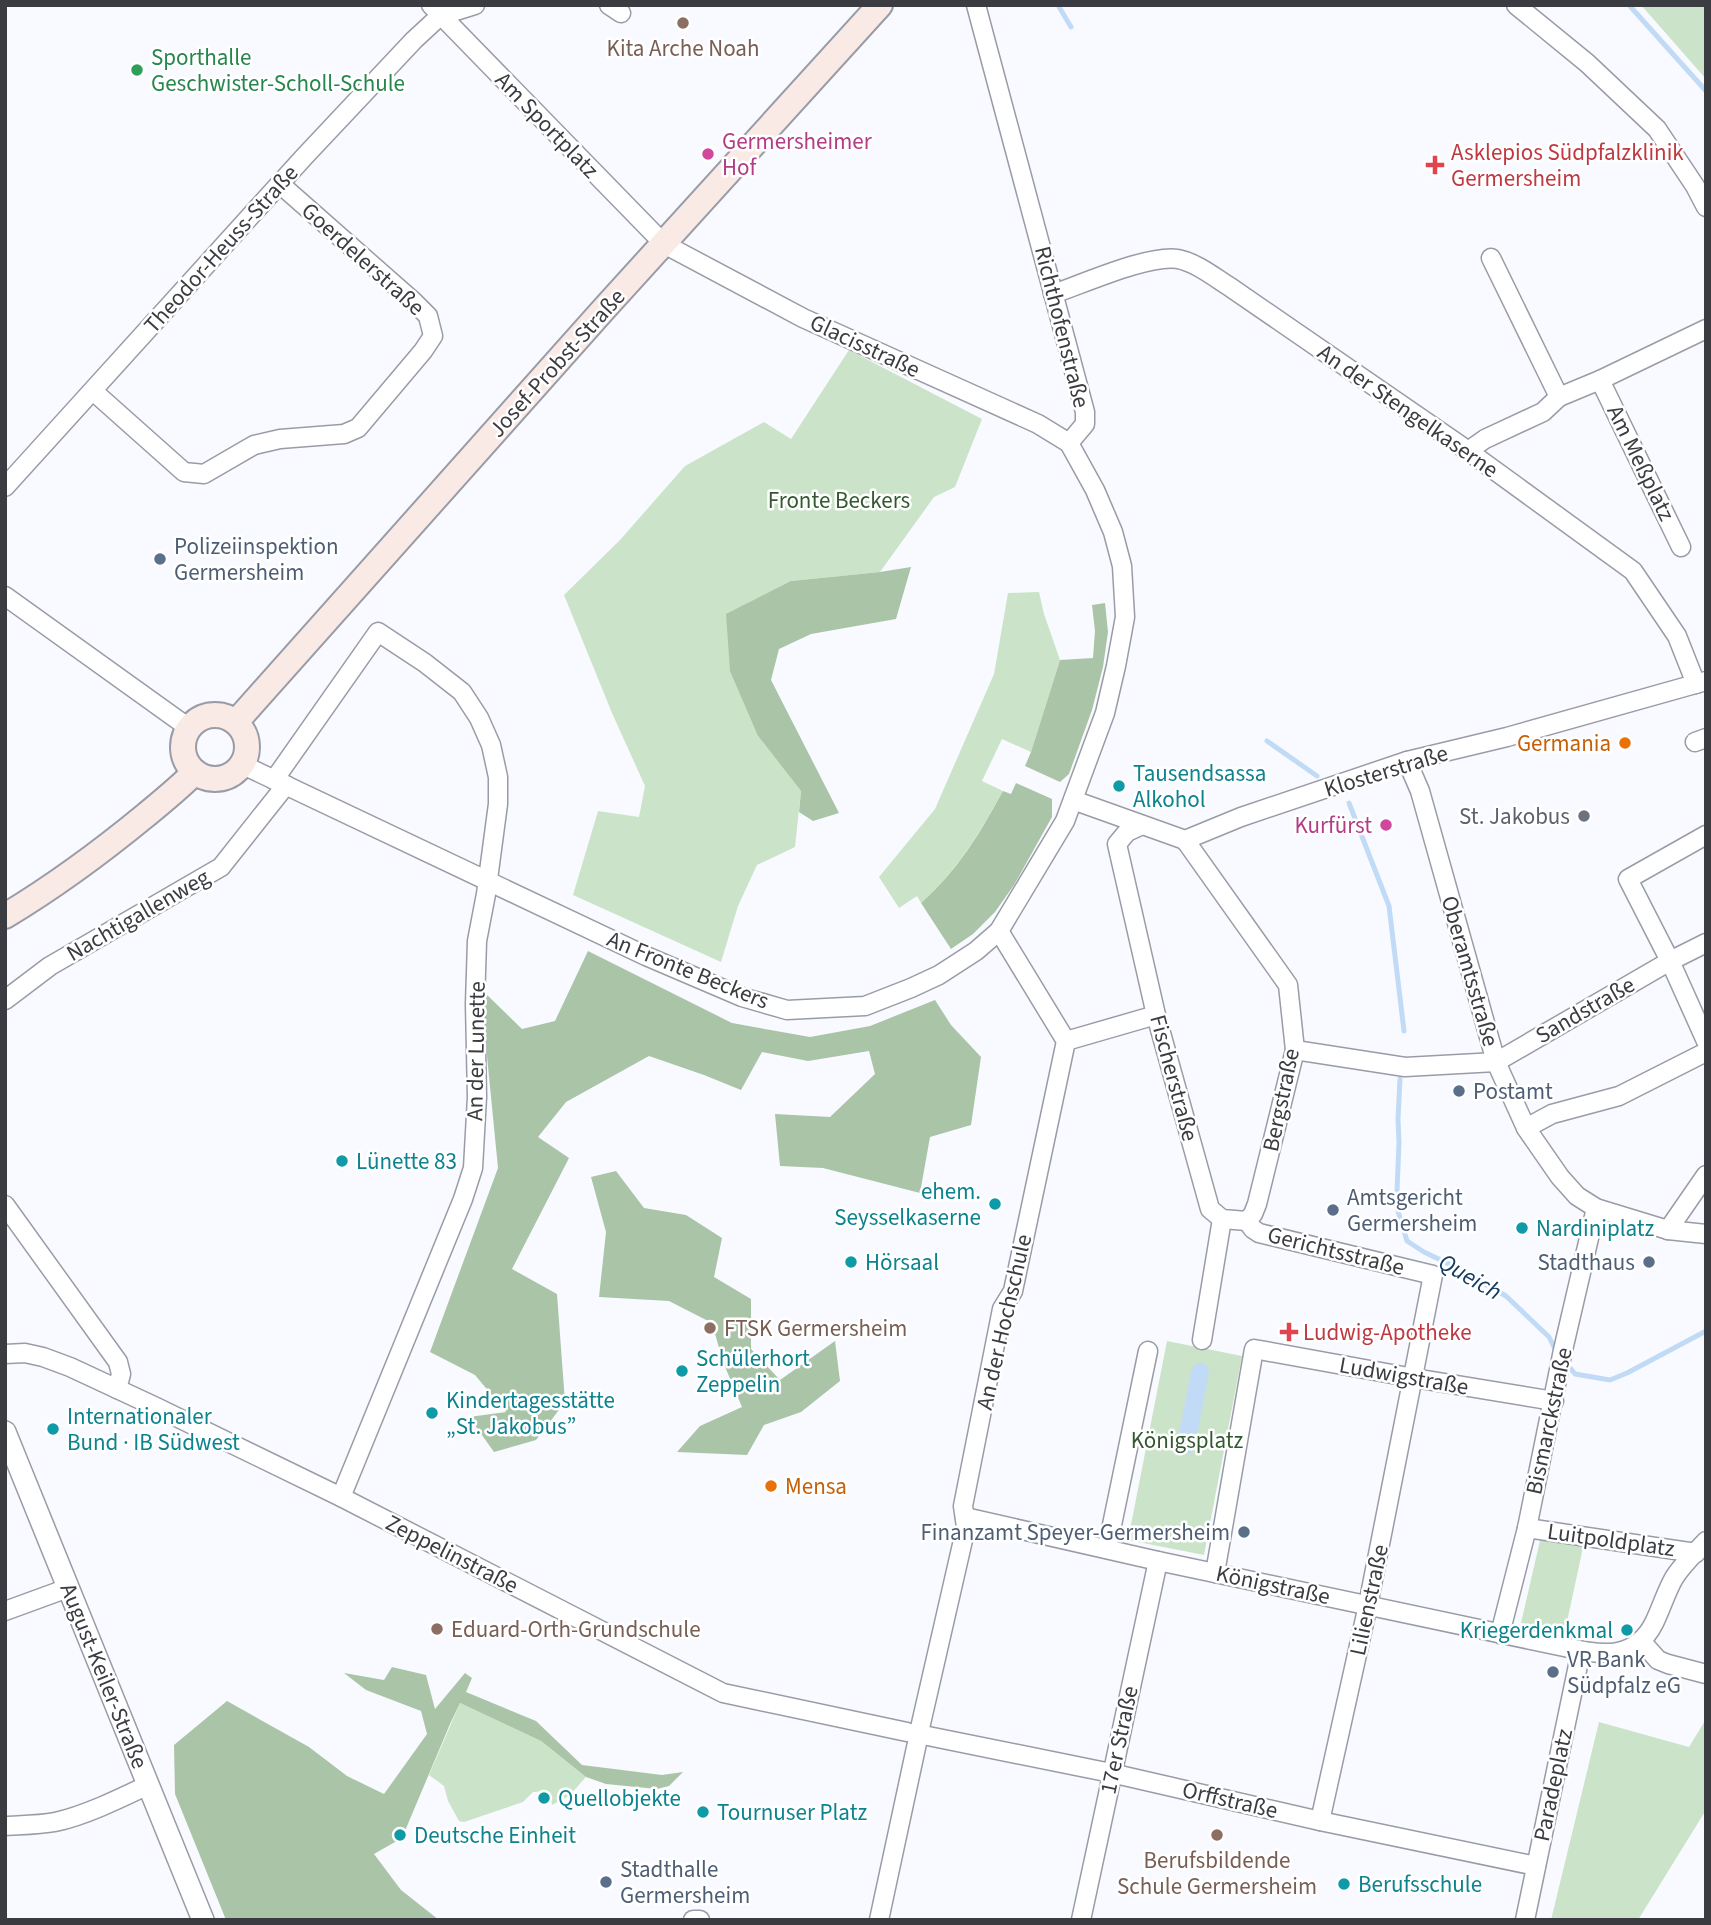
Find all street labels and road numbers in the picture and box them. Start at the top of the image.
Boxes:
street label: Am Sportplatz [488,64,607,186]
street label: Theodor-Heuss-Straße [136,157,306,341]
street label: Goerdelerstraße [294,195,432,323]
street label: Richthofenstraße [1026,243,1098,411]
street label: Josef-Probst-Straße [481,281,633,445]
street label: Glacisstraße [805,306,925,386]
street label: An der Stengelkaserne [1311,336,1505,486]
street label: Am Meßplatz [1599,400,1683,527]
street label: Klosterstraße [1320,736,1452,806]
street label: Nachtigallenweg [60,860,216,969]
street label: Oberamtsstraße [1433,892,1507,1050]
street label: An Fronte Beckers [602,922,774,1018]
street label: Sandstraße [1529,968,1641,1052]
street label: An der Lunette [458,981,494,1121]
street label: Fischerstraße [1141,1011,1207,1145]
street label: Bergstraße [1254,1045,1308,1155]
street label: Gerichtsstraße [1264,1218,1408,1284]
street label: An der Hochschule [968,1231,1040,1413]
street label: Bismarckstraße [1517,1344,1581,1498]
street label: Ludwigstraße [1337,1348,1471,1404]
street label: Zeppelinstraße [380,1506,524,1602]
street label: Luitpoldplatz [1545,1515,1677,1565]
street label: Lilienstraße [1341,1541,1397,1659]
street label: Königstraße [1213,1557,1333,1613]
street label: August-Keiler-Straße [52,1578,156,1774]
street label: 17er Straße [1091,1683,1147,1797]
street label: Paradeplatz [1525,1725,1581,1844]
street label: Orffstraße [1179,1773,1281,1827]

